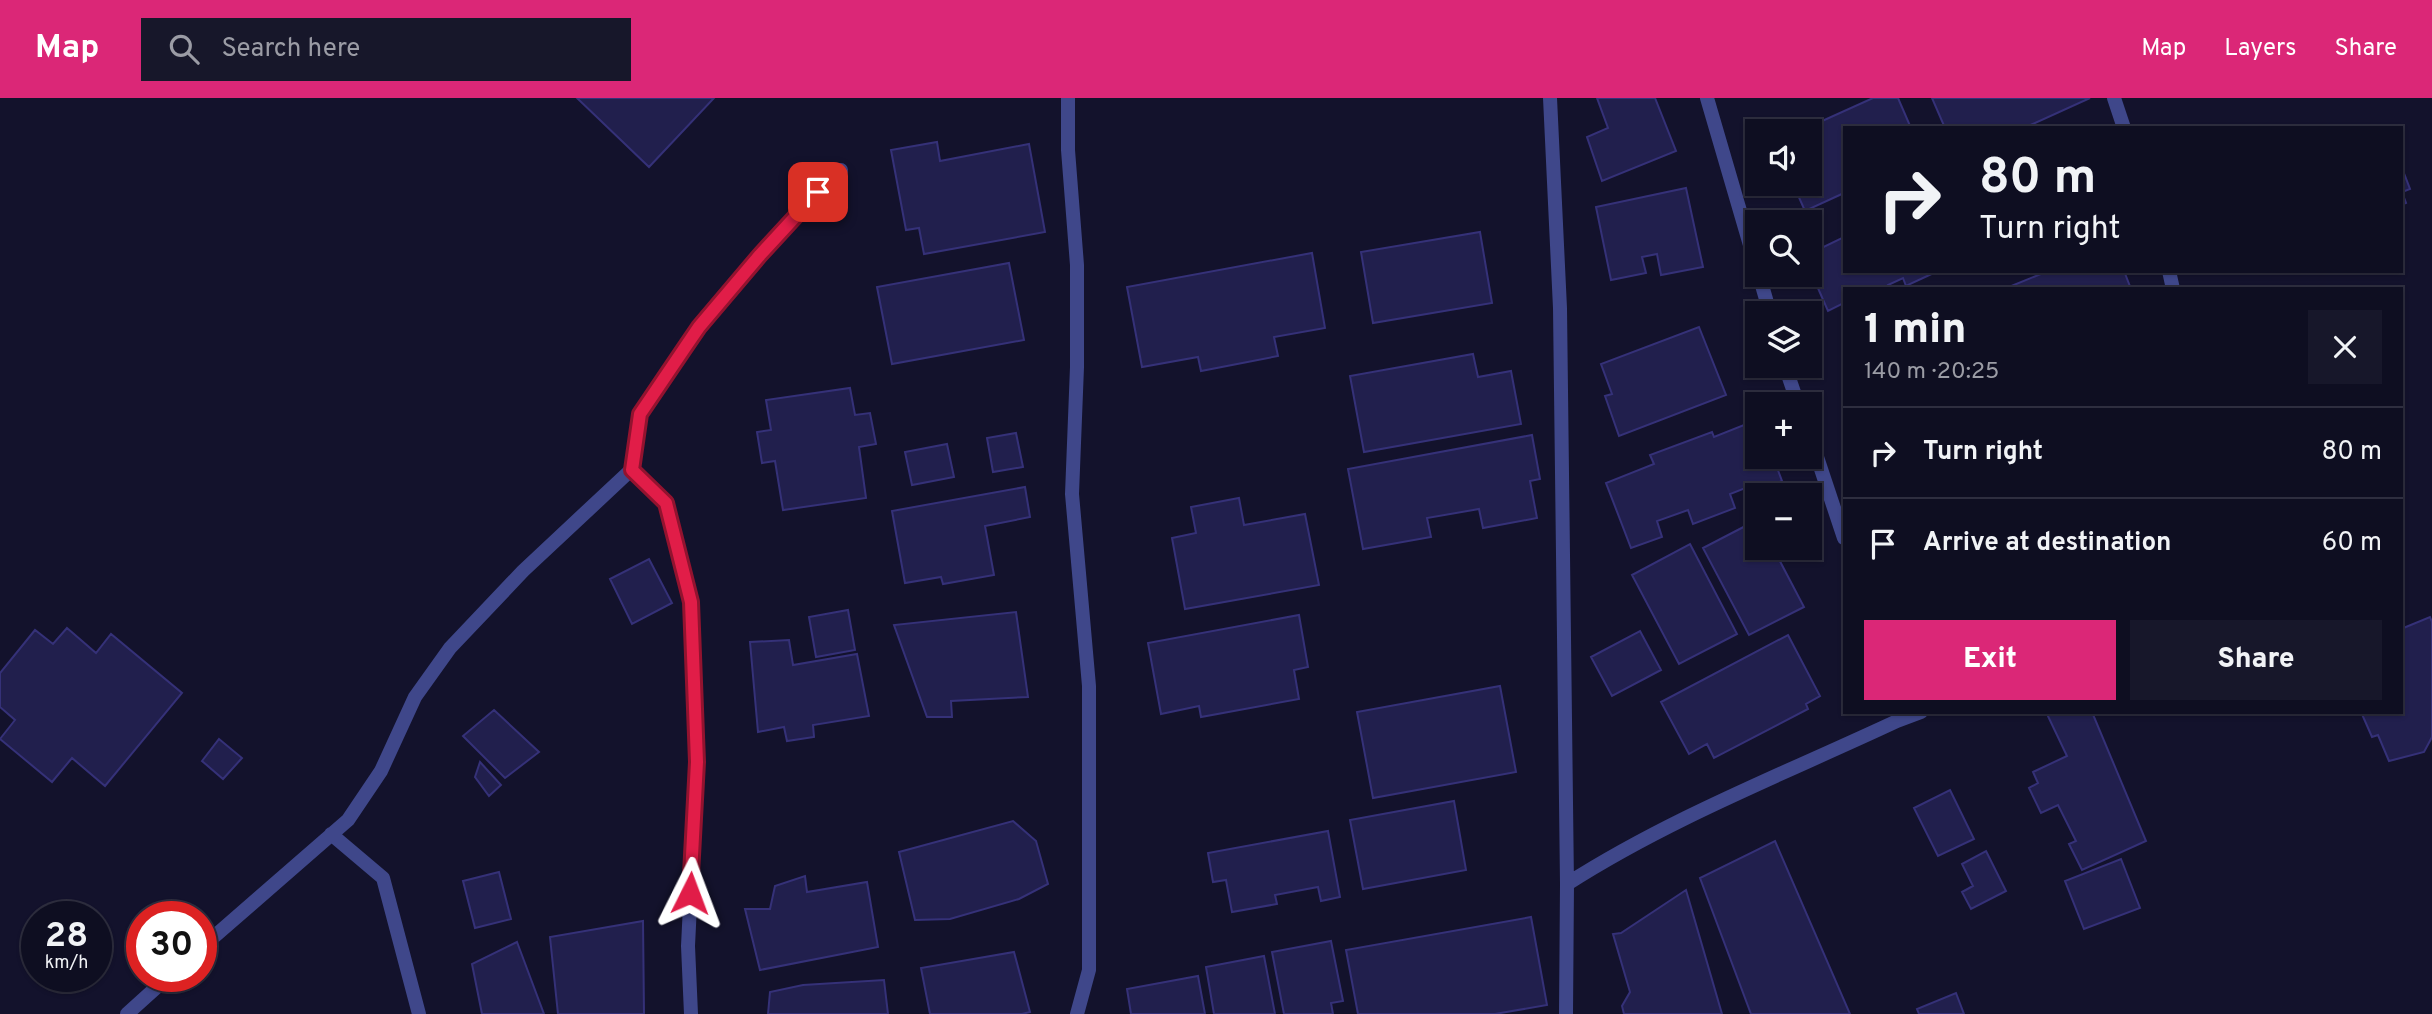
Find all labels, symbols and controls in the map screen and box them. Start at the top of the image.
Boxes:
search box [141,18,631,81]
text: Map [35,28,99,70]
icon: search [165,30,203,68]
text: Search here [221,33,360,66]
text: Map [2141,34,2186,64]
text: Layers [2224,34,2296,64]
text: Share [2334,34,2397,64]
map controls [1745,119,1822,560]
button: sound [1745,119,1822,196]
text: 80 m [1979,149,2096,211]
icon: right [1864,154,1955,245]
pin [788,162,848,222]
icon: arrive [799,173,837,211]
button: search [1745,210,1822,287]
text: Turn right [1979,210,2121,250]
button: layers [1745,301,1822,378]
text: 1 min [1864,305,1967,358]
button: close [2308,310,2382,384]
text: 140 m · 20:25 [1864,358,1999,387]
button: + [1745,392,1822,469]
icon: right [1864,434,1902,472]
text: Turn right [1923,436,2043,469]
text: 80 m [2322,436,2382,469]
button: − [1745,483,1822,560]
icon: arrive [1864,525,1902,563]
text: Arrive at destination [1923,527,2171,560]
text: 60 m [2322,527,2382,560]
button: Exit [1864,620,2116,700]
button: Share [2130,620,2382,700]
position arrow [653,856,727,930]
speed limit sign: 30 [126,901,217,992]
text: 28 [45,915,88,959]
text: km/h [45,952,88,975]

